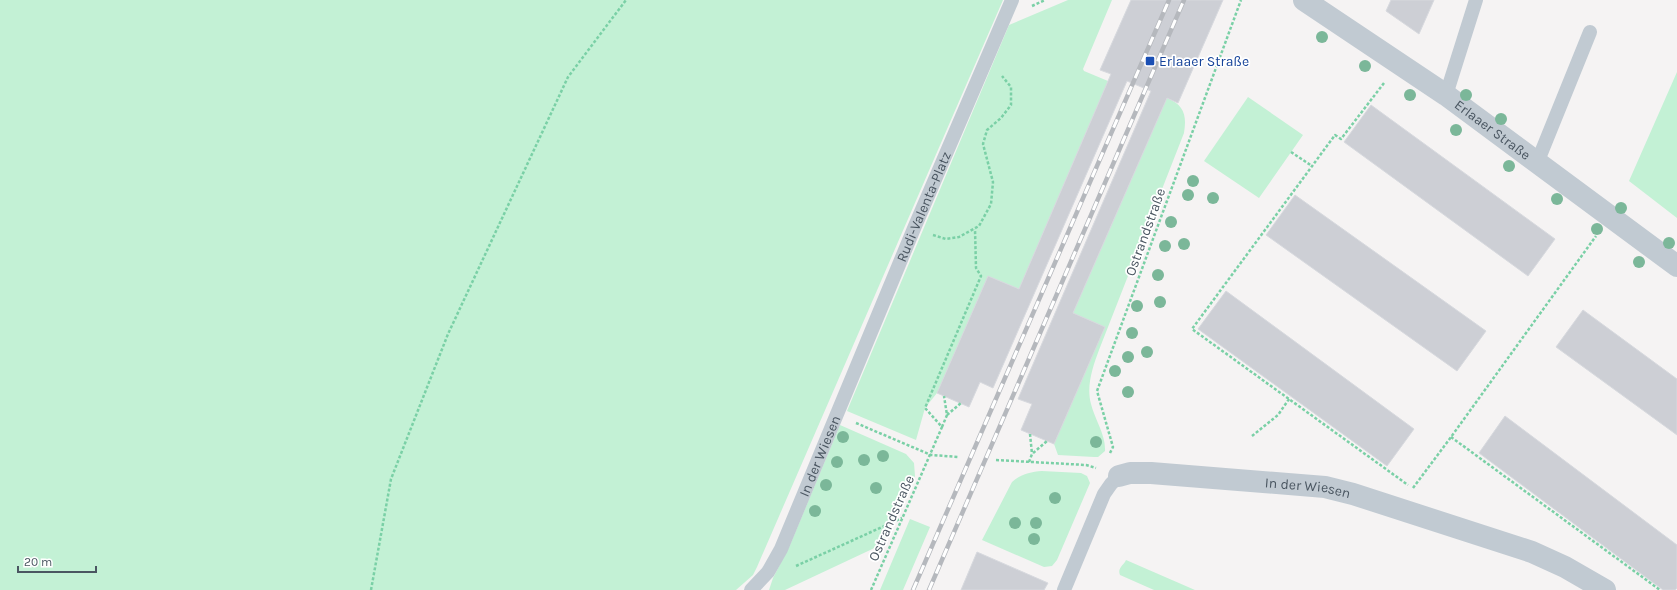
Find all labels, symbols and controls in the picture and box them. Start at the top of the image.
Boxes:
place label: Erlaaer Straße [1159,53,1249,70]
marker: Erlaaer Straße [1144,55,1156,67]
street label: Erlaaer Straße [1451,96,1534,164]
street label: Rudi-Valenta-Platz [893,149,955,265]
street label: Ostrandstraße [1122,186,1169,278]
street label: In der Wiesen [796,413,845,499]
street label: Ostrandstraße [865,473,918,564]
street label: In der Wiesen [1264,474,1352,502]
scale bar [18,548,96,574]
text: 20 m [24,555,52,569]

